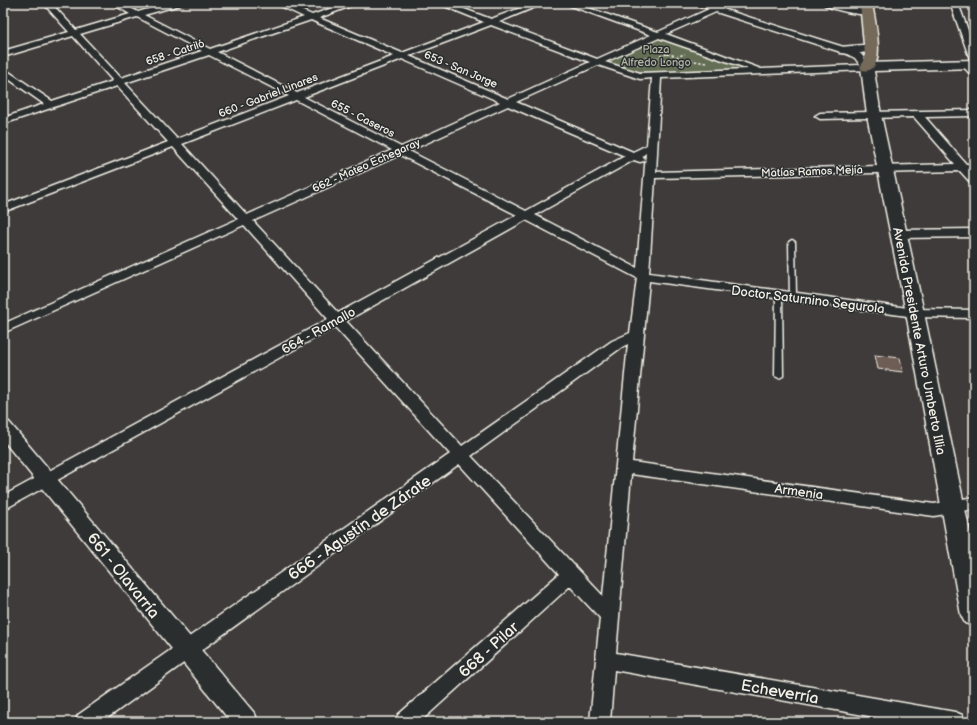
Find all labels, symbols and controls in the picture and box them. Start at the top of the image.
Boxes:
street label: 658 - Catriló [144,37,206,68]
park label: Plaza Alfredo Longo [621,43,691,69]
street label: 653 - San Jorge [422,48,500,91]
street label: 660 - Gabriel Linares [217,70,320,120]
street label: 655 - Caseros [329,97,397,140]
street label: 662 - Mateo Echegaray [310,136,422,195]
street label: Matías Ramos Mejía [761,163,863,180]
street label: Avenida Presidente Arturo Umberto Illia [889,226,949,456]
street label: Doctor Saturnino Segurola [730,283,885,317]
street label: 664 - Ramallo [279,304,358,358]
street label: 666 - Agustín de Zárate [285,471,436,585]
street label: Armenia [774,481,824,503]
street label: 661 - Olavarría [83,529,163,623]
street label: 668 - Pilar [455,618,523,682]
street label: Echeverría [739,676,820,709]

